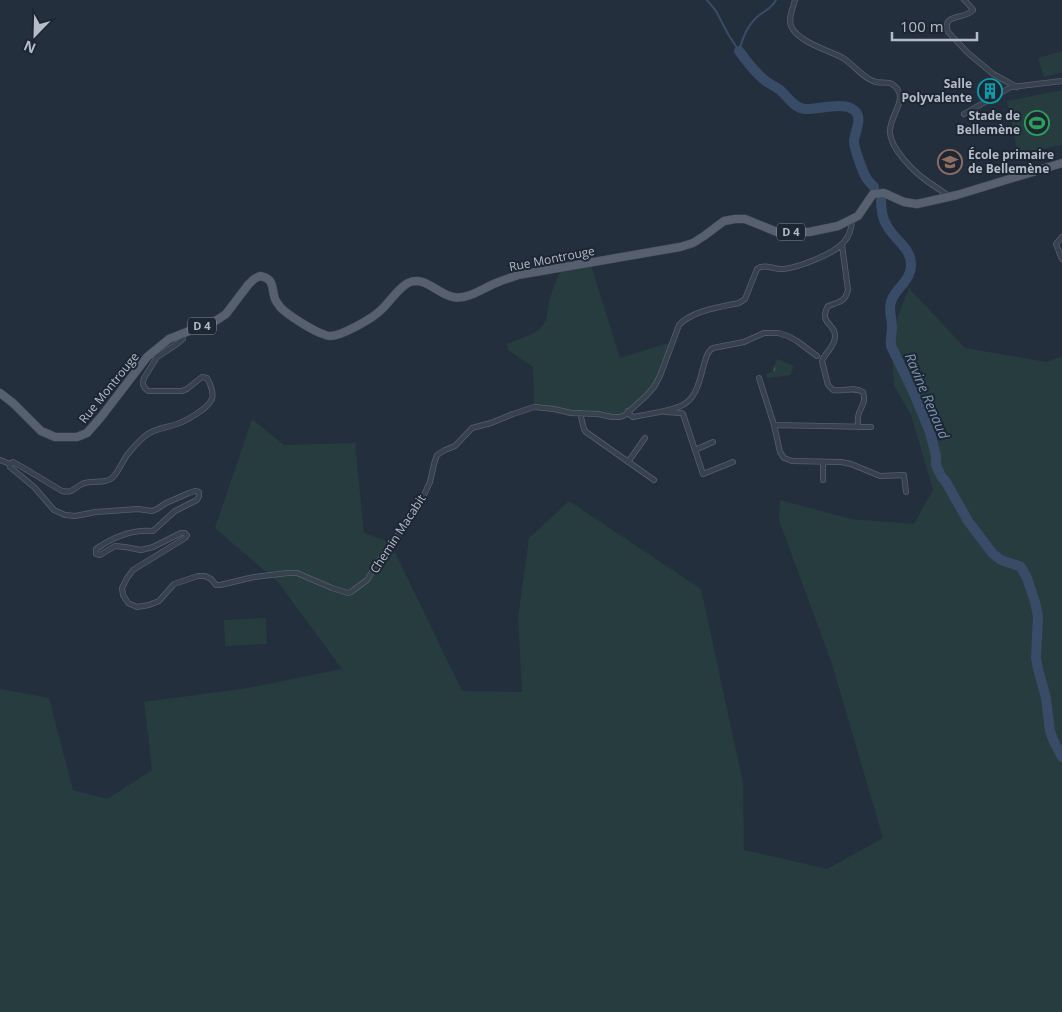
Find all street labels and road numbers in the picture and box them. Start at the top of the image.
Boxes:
road number: D 4 [777,223,805,240]
street label: Rue Montrouge [508,242,596,275]
road number: D 4 [188,318,216,334]
street label: Rue Montrouge [75,348,143,427]
street label: Chemin Macabit [366,491,429,576]

